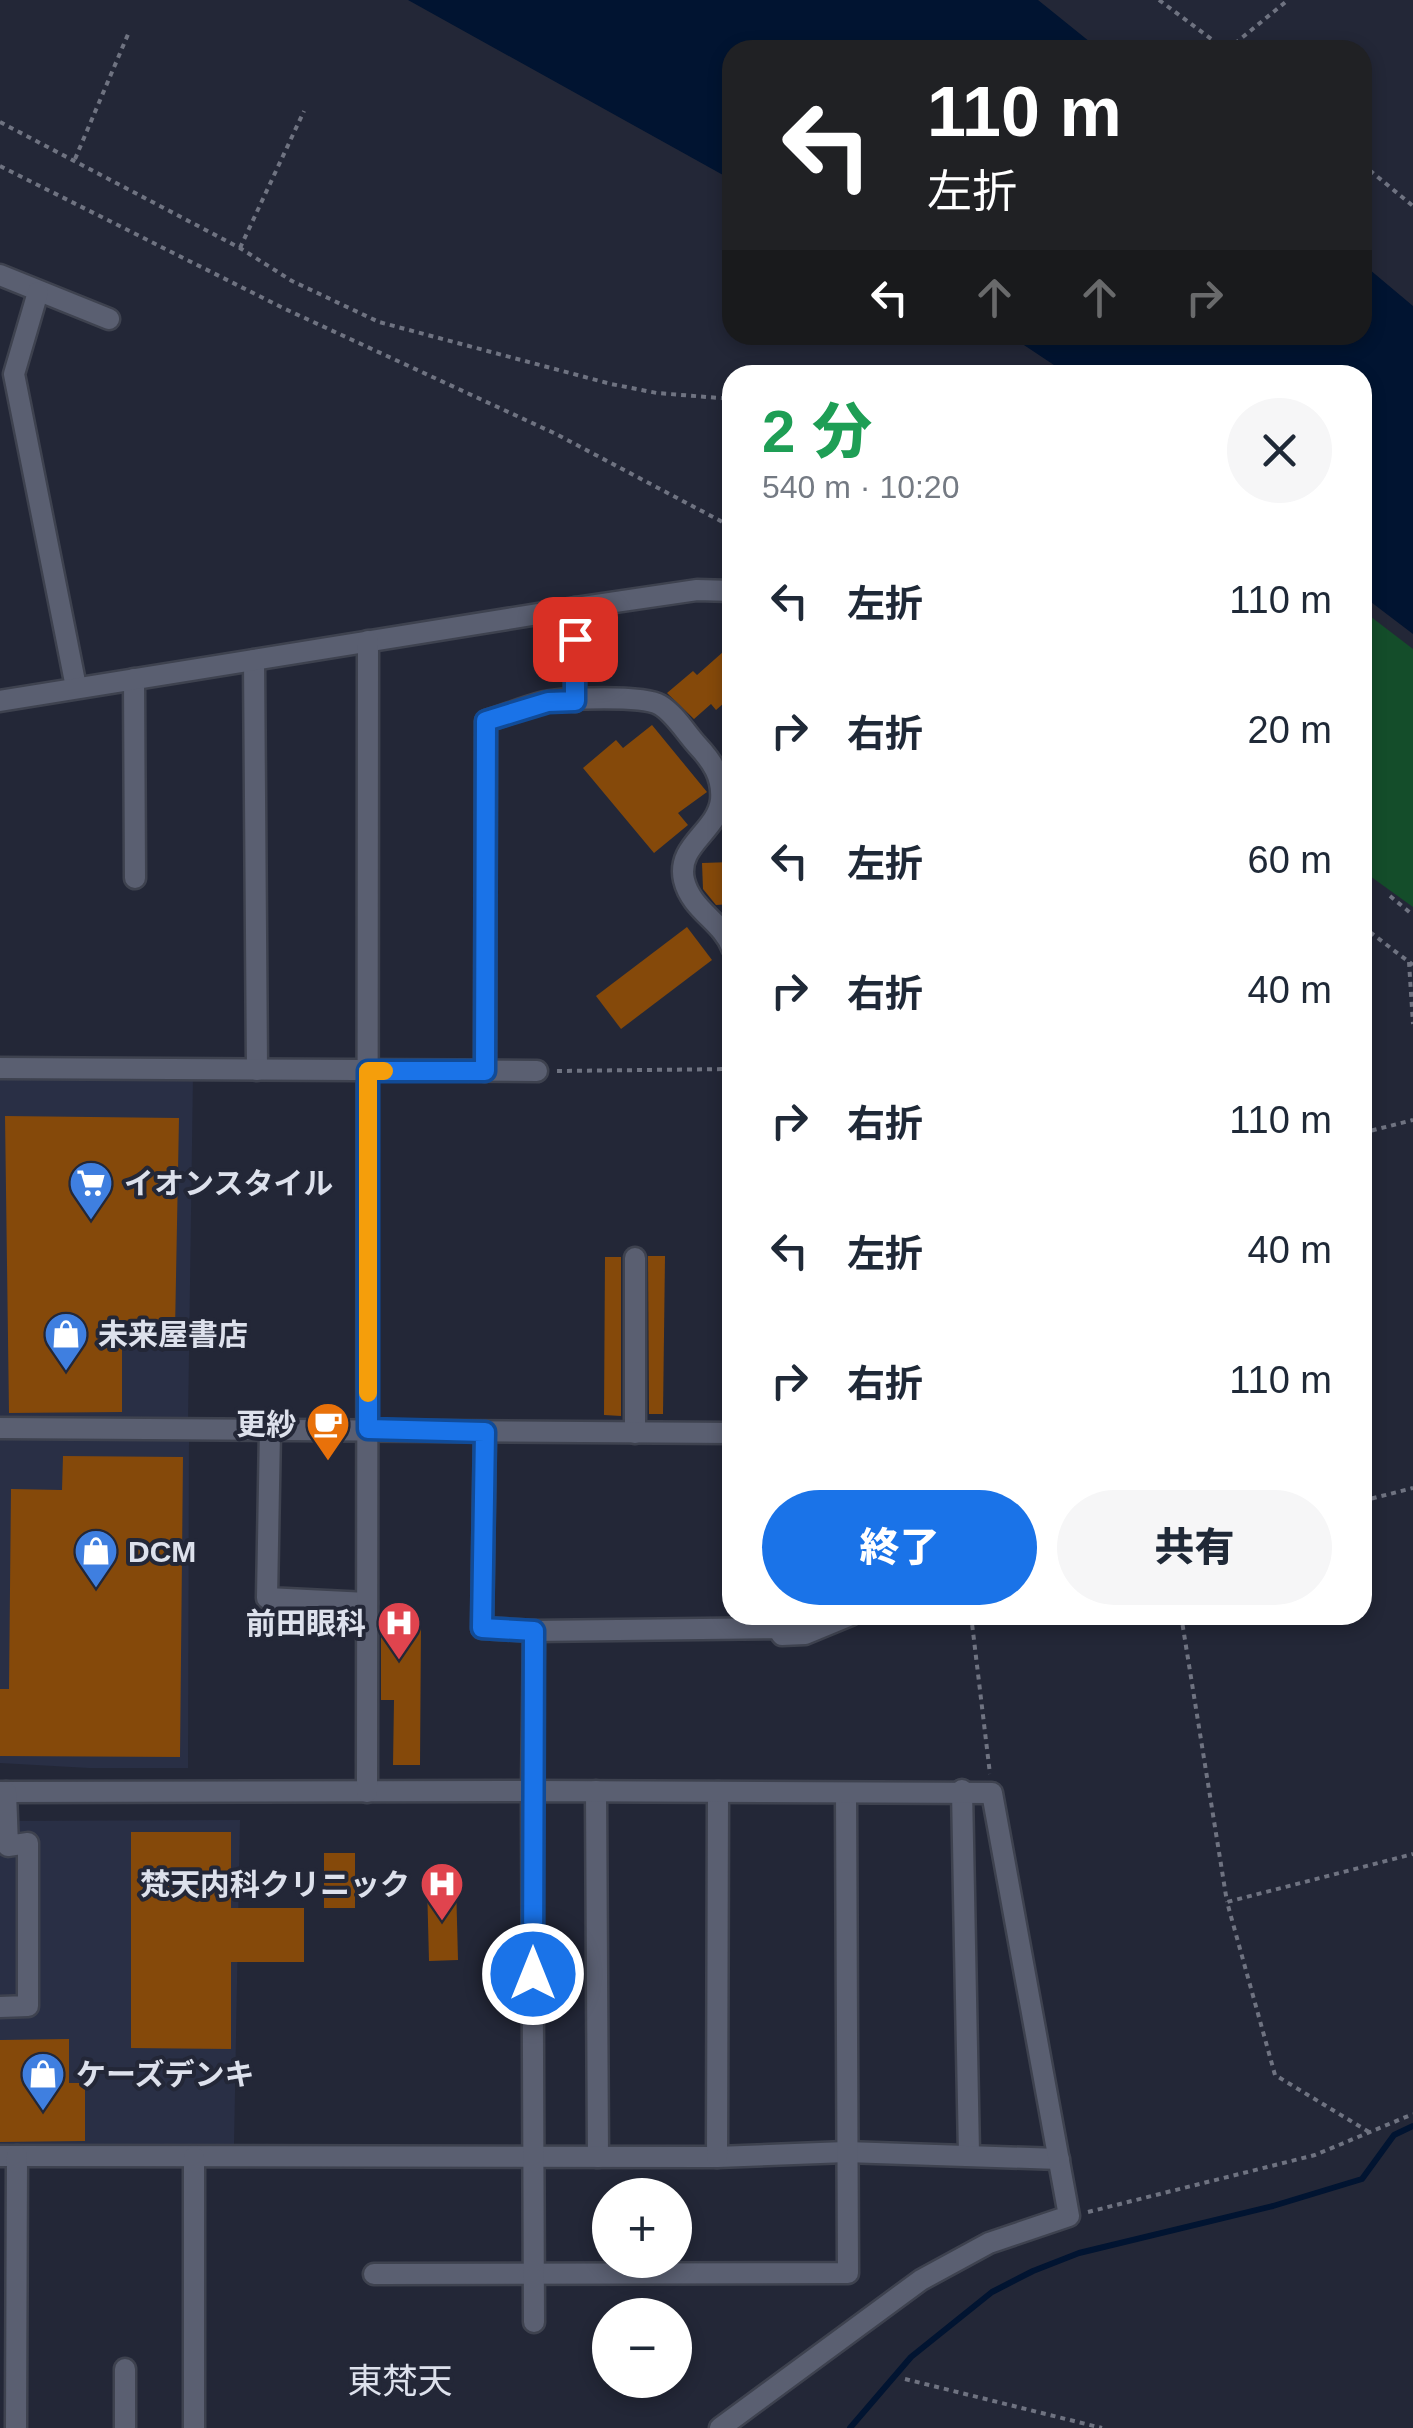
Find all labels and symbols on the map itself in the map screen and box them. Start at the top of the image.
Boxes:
pin [533,597,618,682]
supermarket icon: イオンスタイル [68,1160,114,1221]
place label: イオンスタイル [124,1167,333,1200]
shop icon: 未来屋書店 [43,1311,89,1372]
place label: 未来屋書店 [98,1318,248,1351]
cafe icon: 更紗 [305,1401,351,1462]
place label: 更紗 [236,1408,296,1441]
shop icon: DCM [73,1528,119,1589]
place label: DCM [128,1535,196,1568]
hospital icon: 前田眼科 [376,1600,422,1661]
place label: 前田眼科 [246,1607,366,1640]
hospital icon: 梵天内科クリニック [419,1861,465,1922]
place label: 梵天内科クリニック [140,1868,410,1901]
position arrow [481,1922,585,2026]
shop icon: ケーズデンキ [20,2051,66,2112]
place label: ケーズデンキ [76,2058,255,2091]
district label: 東梵天 [347,2361,453,2400]

